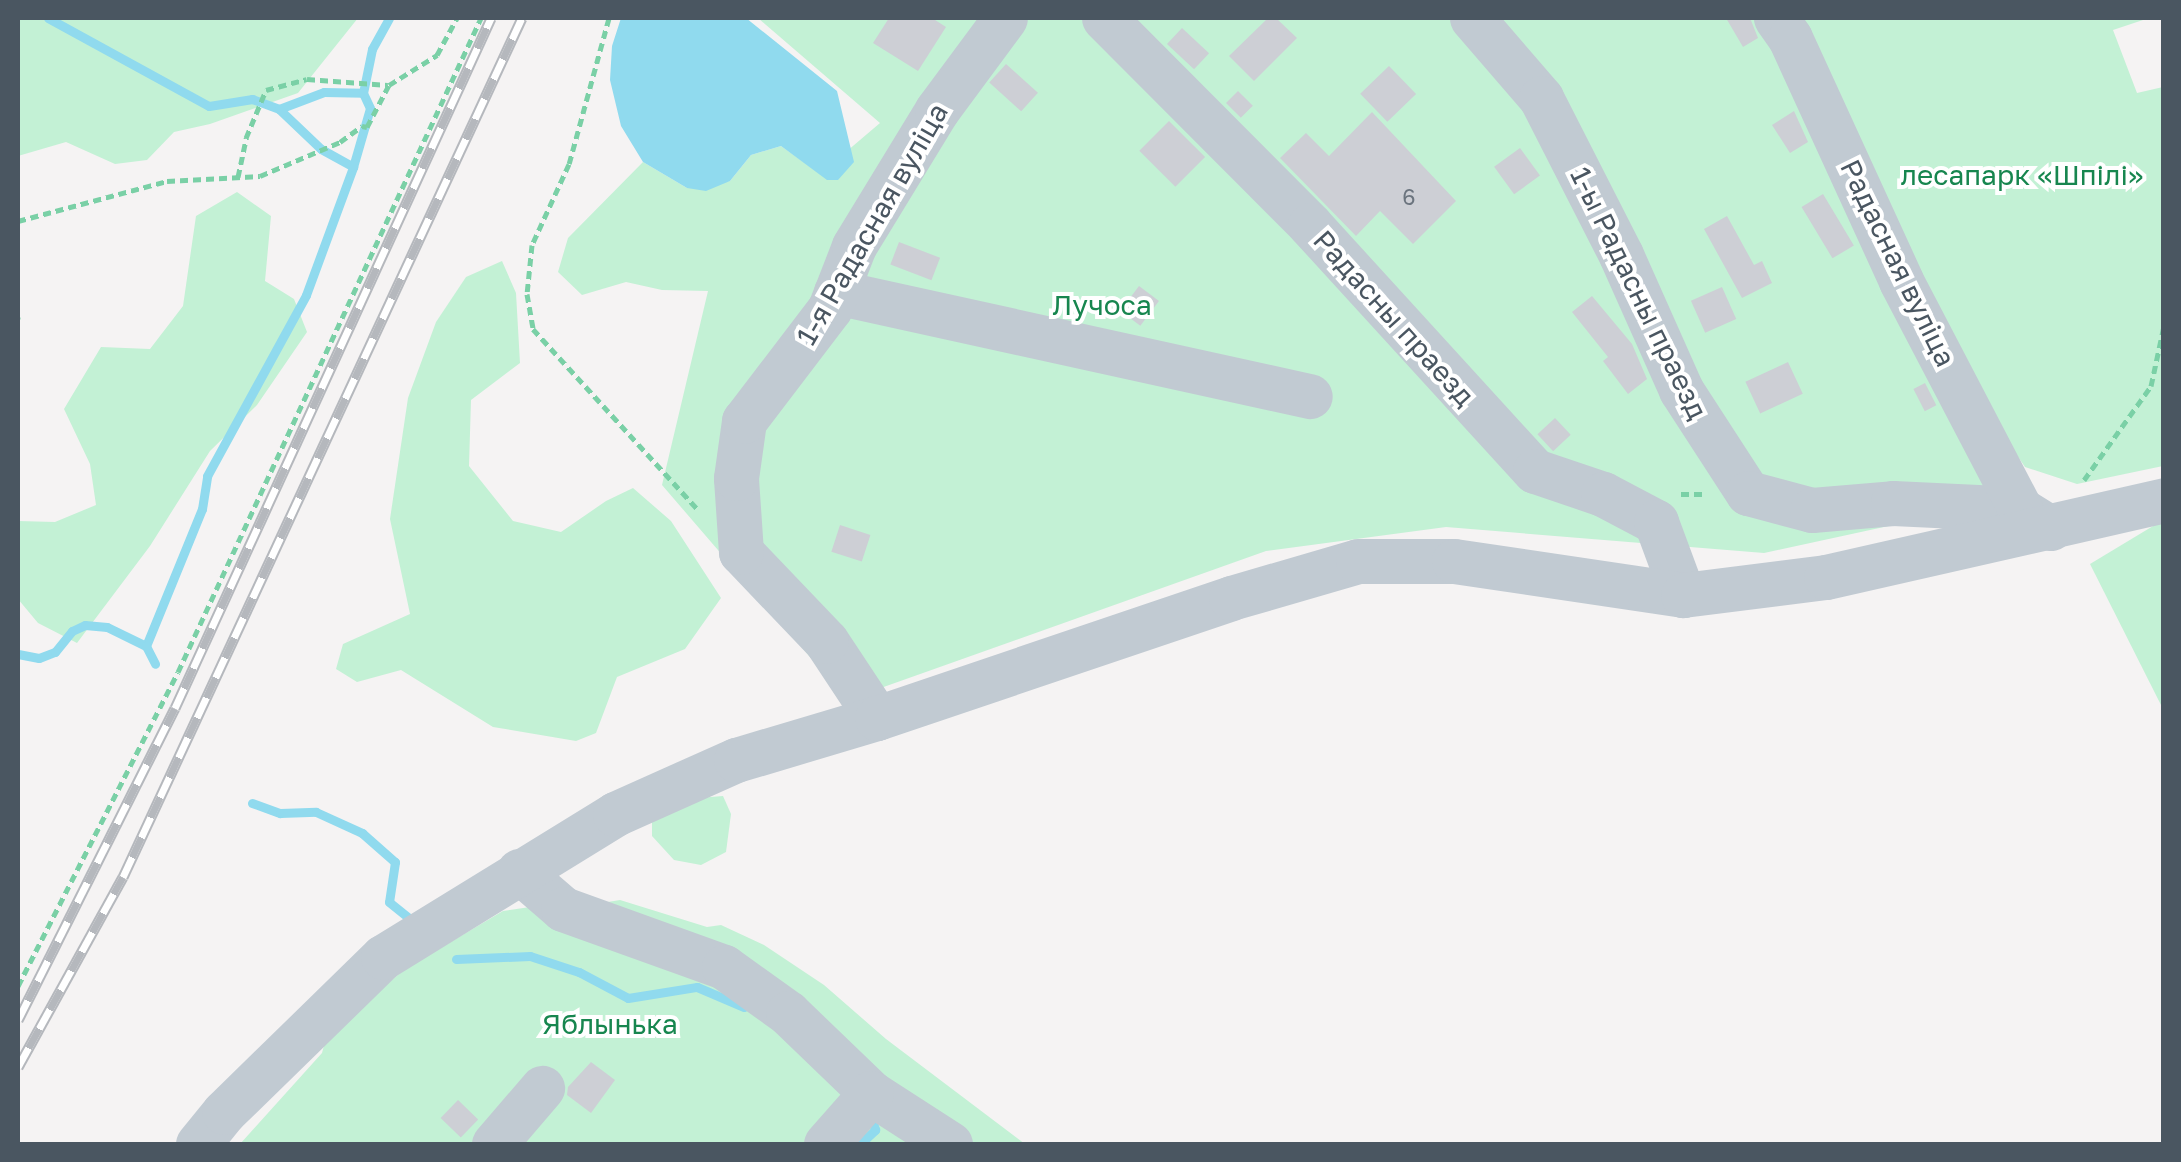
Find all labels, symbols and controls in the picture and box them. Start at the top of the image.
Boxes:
street label: 1-я Радасная вуліца [789,97,955,351]
street label: Радасная вуліца [1833,154,1963,372]
park label: лесапарк «Шпілі» [1901,158,2143,192]
street label: 1-ы Радасны праезд [1563,161,1715,425]
house number: 6 [1402,184,1416,210]
street label: Радасны праезд [1306,223,1482,413]
park label: Лучоса [1052,288,1152,322]
park label: Яблынька [542,1007,678,1041]

